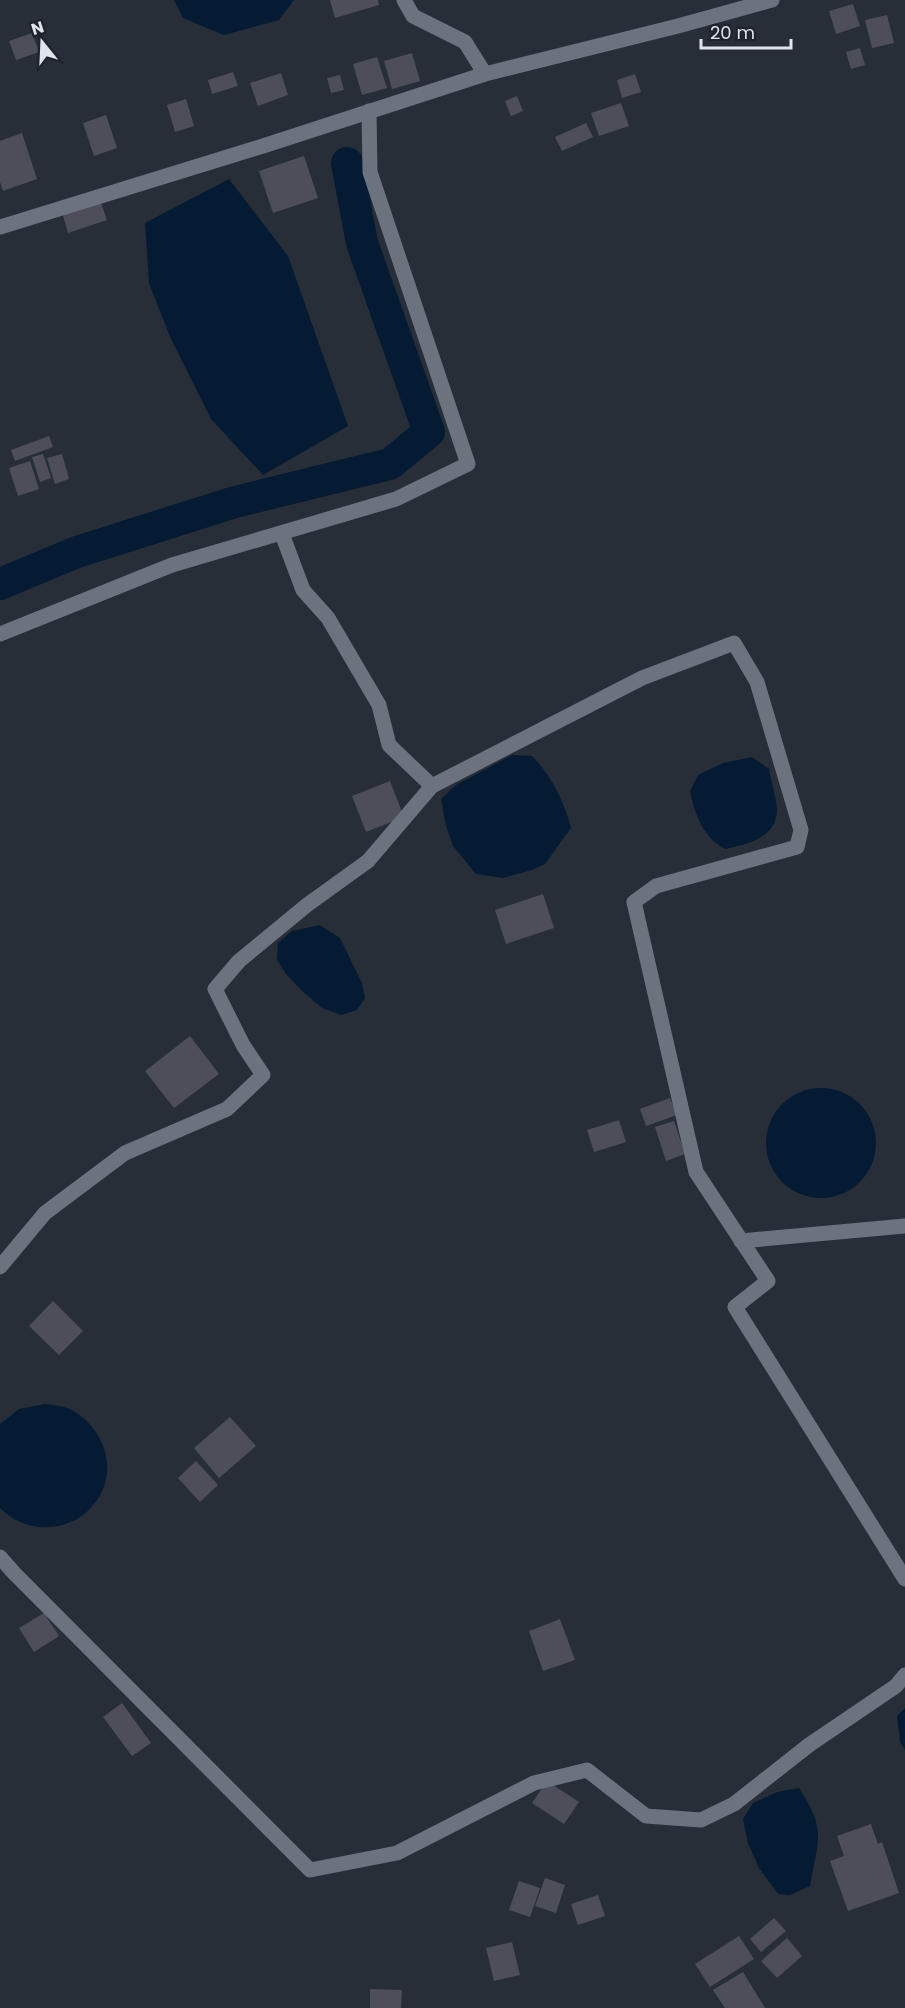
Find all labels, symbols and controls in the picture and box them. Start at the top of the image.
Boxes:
north arrow [12,12,72,72]
scale bar [701,12,791,50]
text: N [28,15,47,41]
text: 20 m [710,20,755,45]

